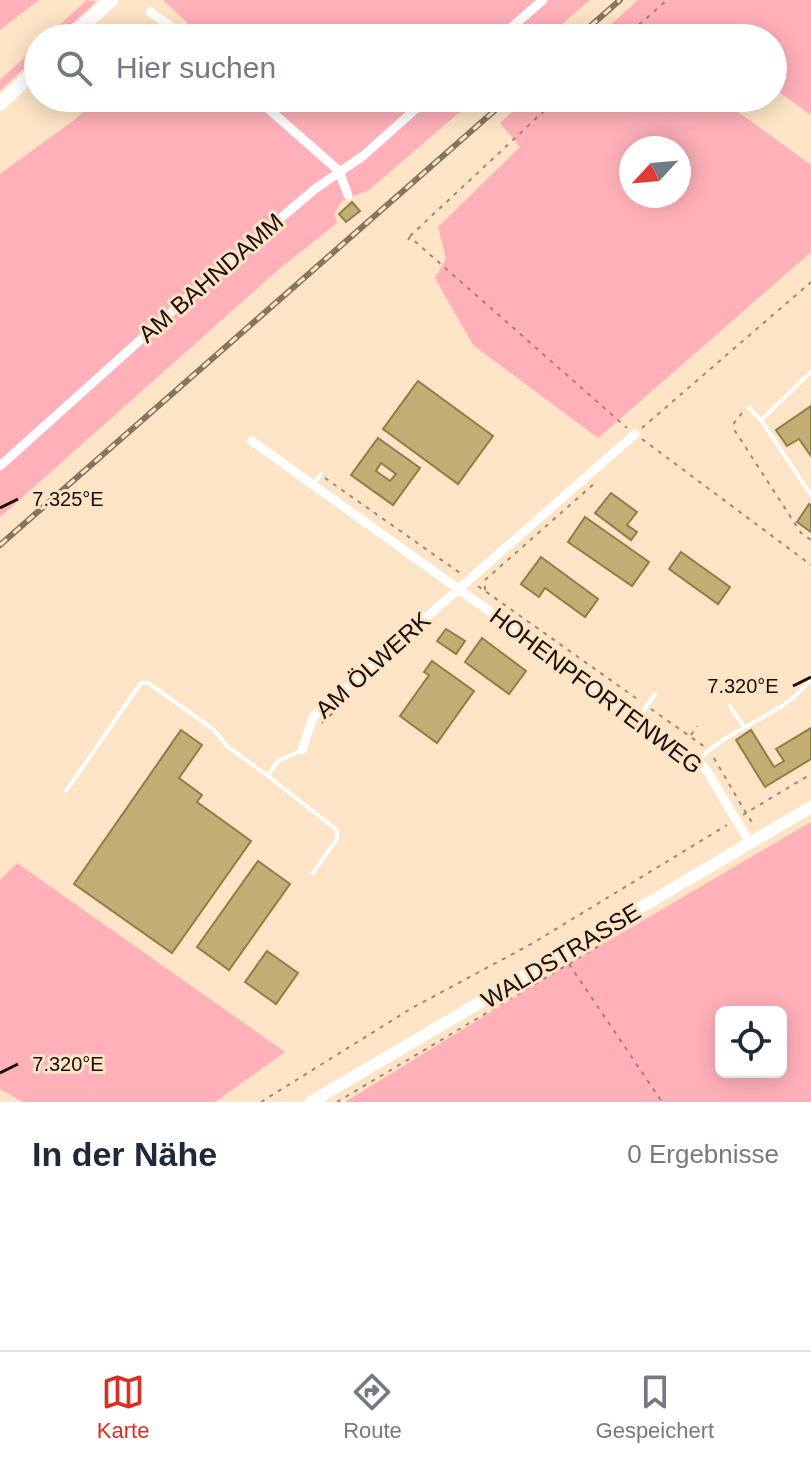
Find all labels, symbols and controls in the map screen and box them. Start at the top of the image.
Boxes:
search box [24,24,787,112]
icon: search [52,46,96,90]
text: Hier suchen [116,51,276,84]
north arrow [619,136,691,208]
street label: AM BAHNDAMM [133,208,288,348]
text: 7.325°E [32,488,104,510]
street label: HOHENPFORTENWEG [485,602,708,779]
street label: AM ÖLWERK [310,606,436,723]
text: 7.320°E [707,675,779,697]
street label: WALDSTRASSE [476,898,645,1014]
map controls [715,1006,787,1078]
button: locate [715,1006,787,1078]
text: 7.320°E [32,1053,104,1075]
text: In der Nähe [32,1135,217,1173]
text: 0 Ergebnisse [627,1139,779,1169]
tab: Karte [97,1370,149,1444]
tab: Route [343,1370,402,1444]
tab: Gespeichert [596,1370,714,1444]

